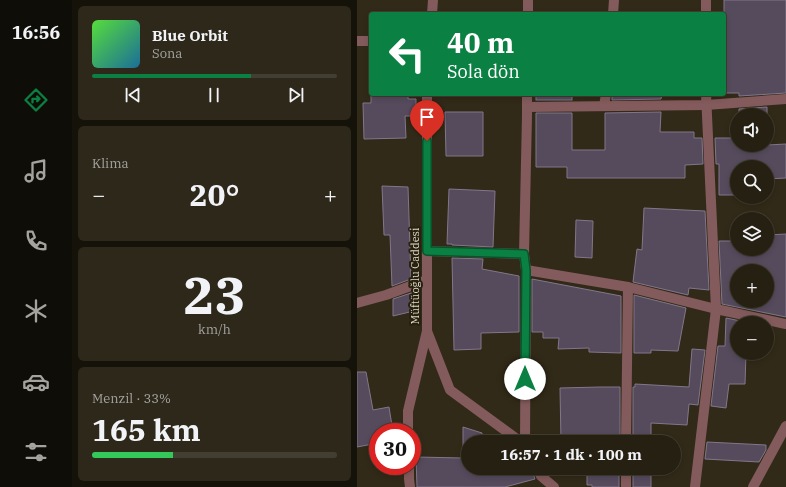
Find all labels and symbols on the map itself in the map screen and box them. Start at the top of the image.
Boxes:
pin [410,100,444,141]
street label: Müftüoğlu Caddesi [408,227,422,324]
position arrow [504,358,546,400]
speed limit sign: 30 [369,423,421,475]

